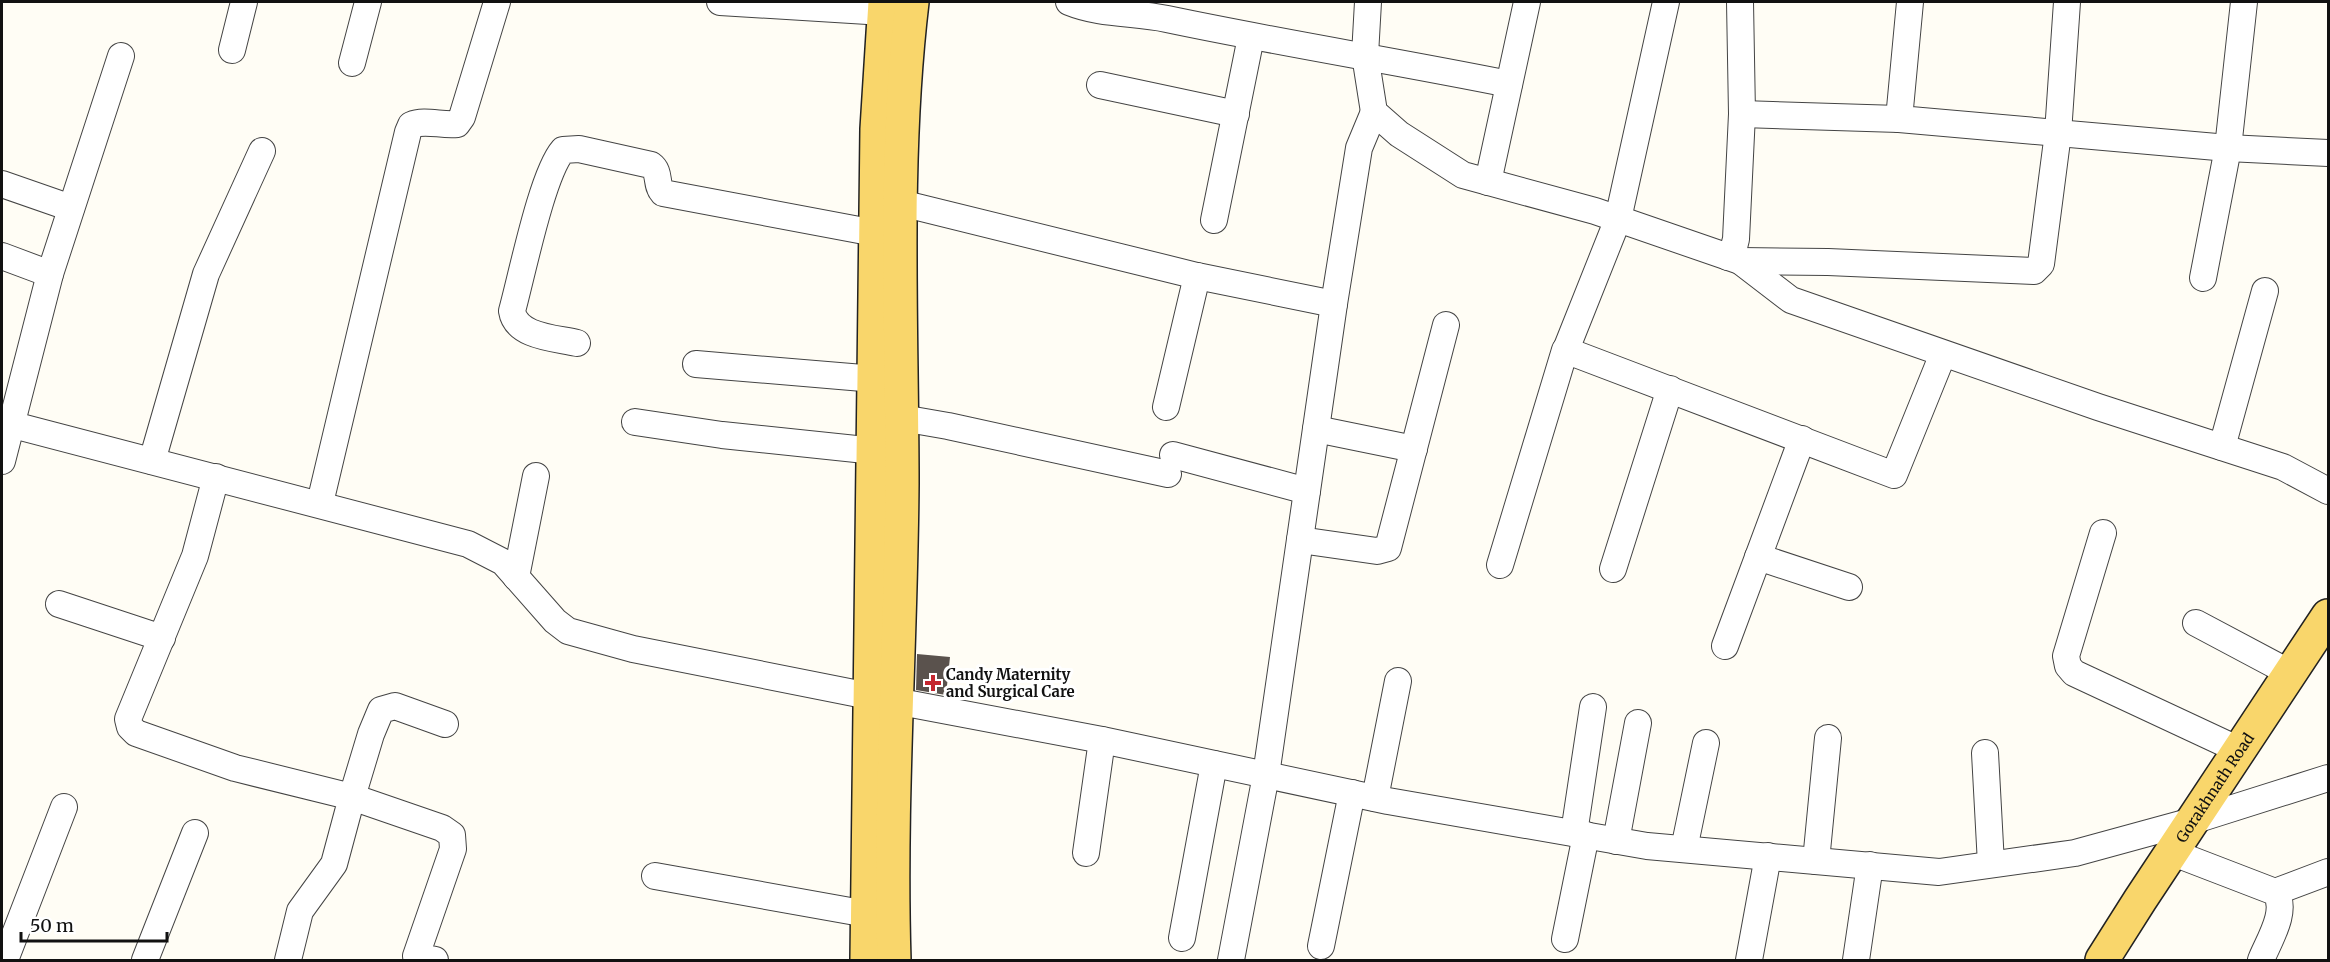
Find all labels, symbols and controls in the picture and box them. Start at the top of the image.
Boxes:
place label: Candy Maternity and Surgical Care [946,665,1075,701]
marker: Candy Maternity and Surgical Care [924,674,942,692]
street label: Gorakhnath Road [2171,729,2258,846]
scale bar [21,905,166,943]
text: 50 m [30,914,74,937]

